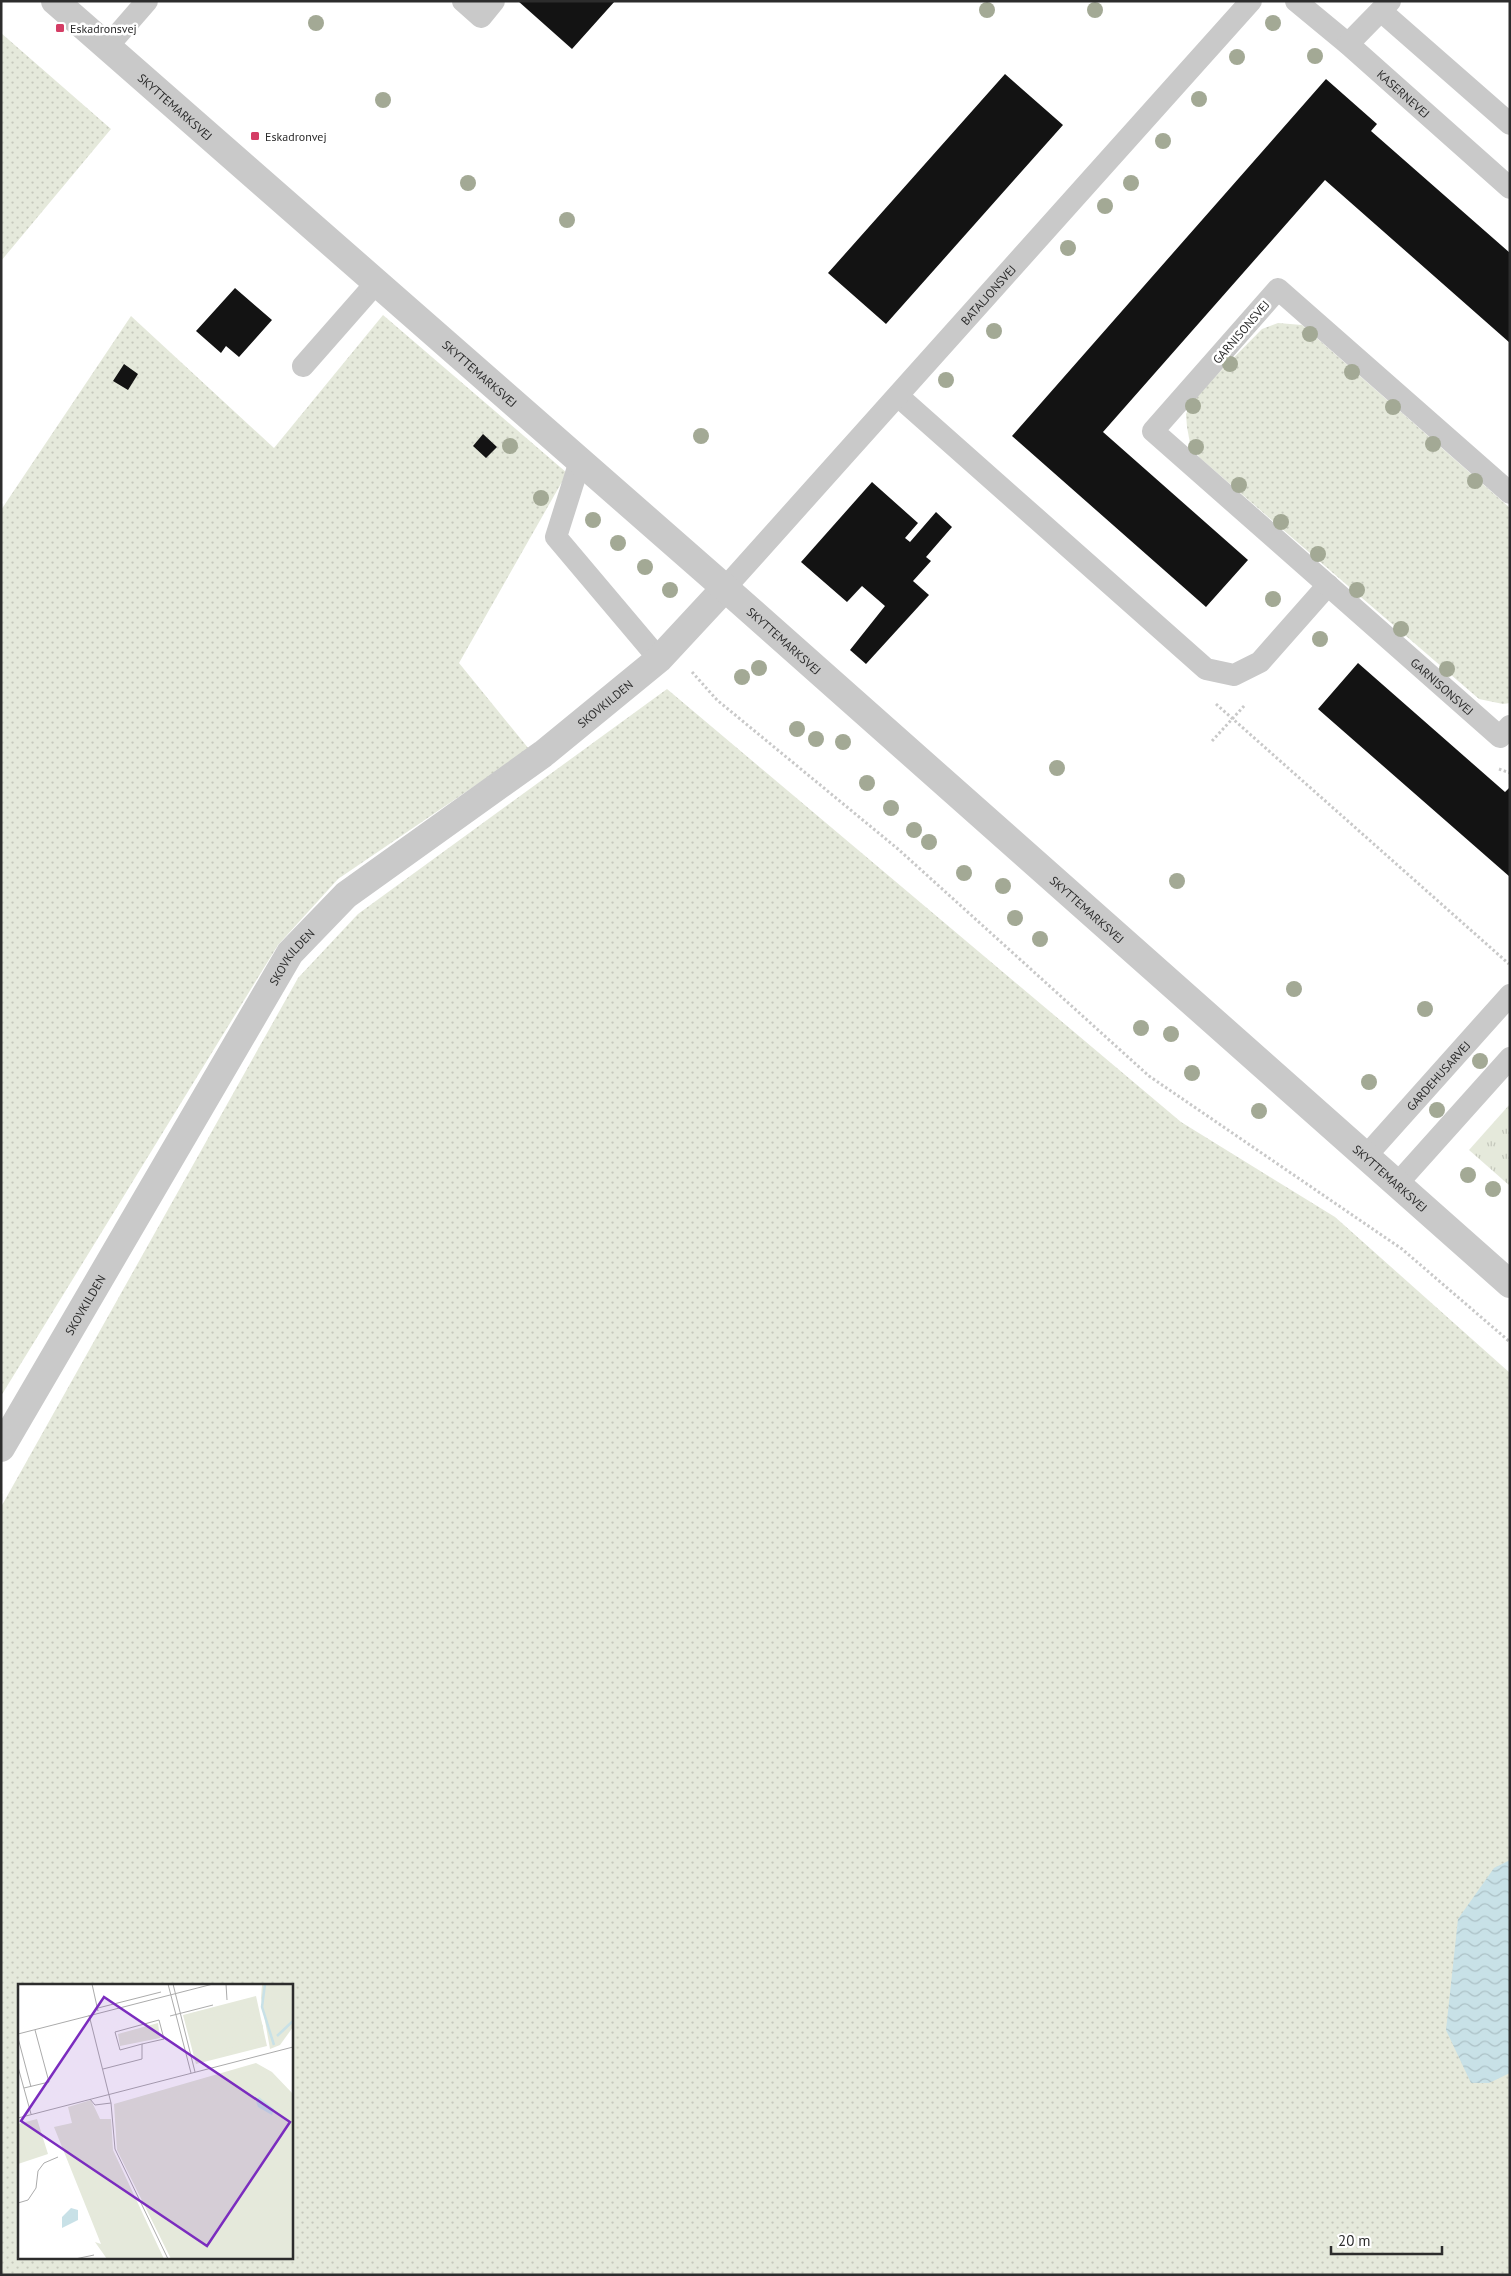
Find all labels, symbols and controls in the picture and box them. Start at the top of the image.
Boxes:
place label: Eskadronsvej [70,21,137,36]
marker: Eskadronsvej [54,22,66,34]
street label: KASERNEVEJ [1374,66,1433,121]
street label: SKYTTEMARKSVEJ [135,70,216,143]
place label: Eskadronvej [265,129,327,144]
marker: Eskadronvej [249,130,261,142]
street label: BATALJONSVEJ [957,262,1019,328]
street label: GARNISONSVEJ [1209,297,1273,367]
street label: SKYTTEMARKSVEJ [440,337,520,410]
street label: SKYTTEMARKSVEJ [744,604,824,677]
street label: GARNISONSVEJ [1408,655,1477,718]
street label: SKOVKILDEN [574,676,636,730]
street label: SKYTTEMARKSVEJ [1047,872,1128,946]
street label: SKOVKILDEN [265,925,317,988]
street label: GARDEHUSARVEJ [1403,1038,1473,1113]
street label: SKYTTEMARKSVEJ [1350,1141,1431,1215]
street label: SKOVKILDEN [61,1272,108,1337]
inset map [18,1984,292,2258]
scale bar [1331,2224,1442,2256]
text: 20 m [1338,2231,1371,2250]

